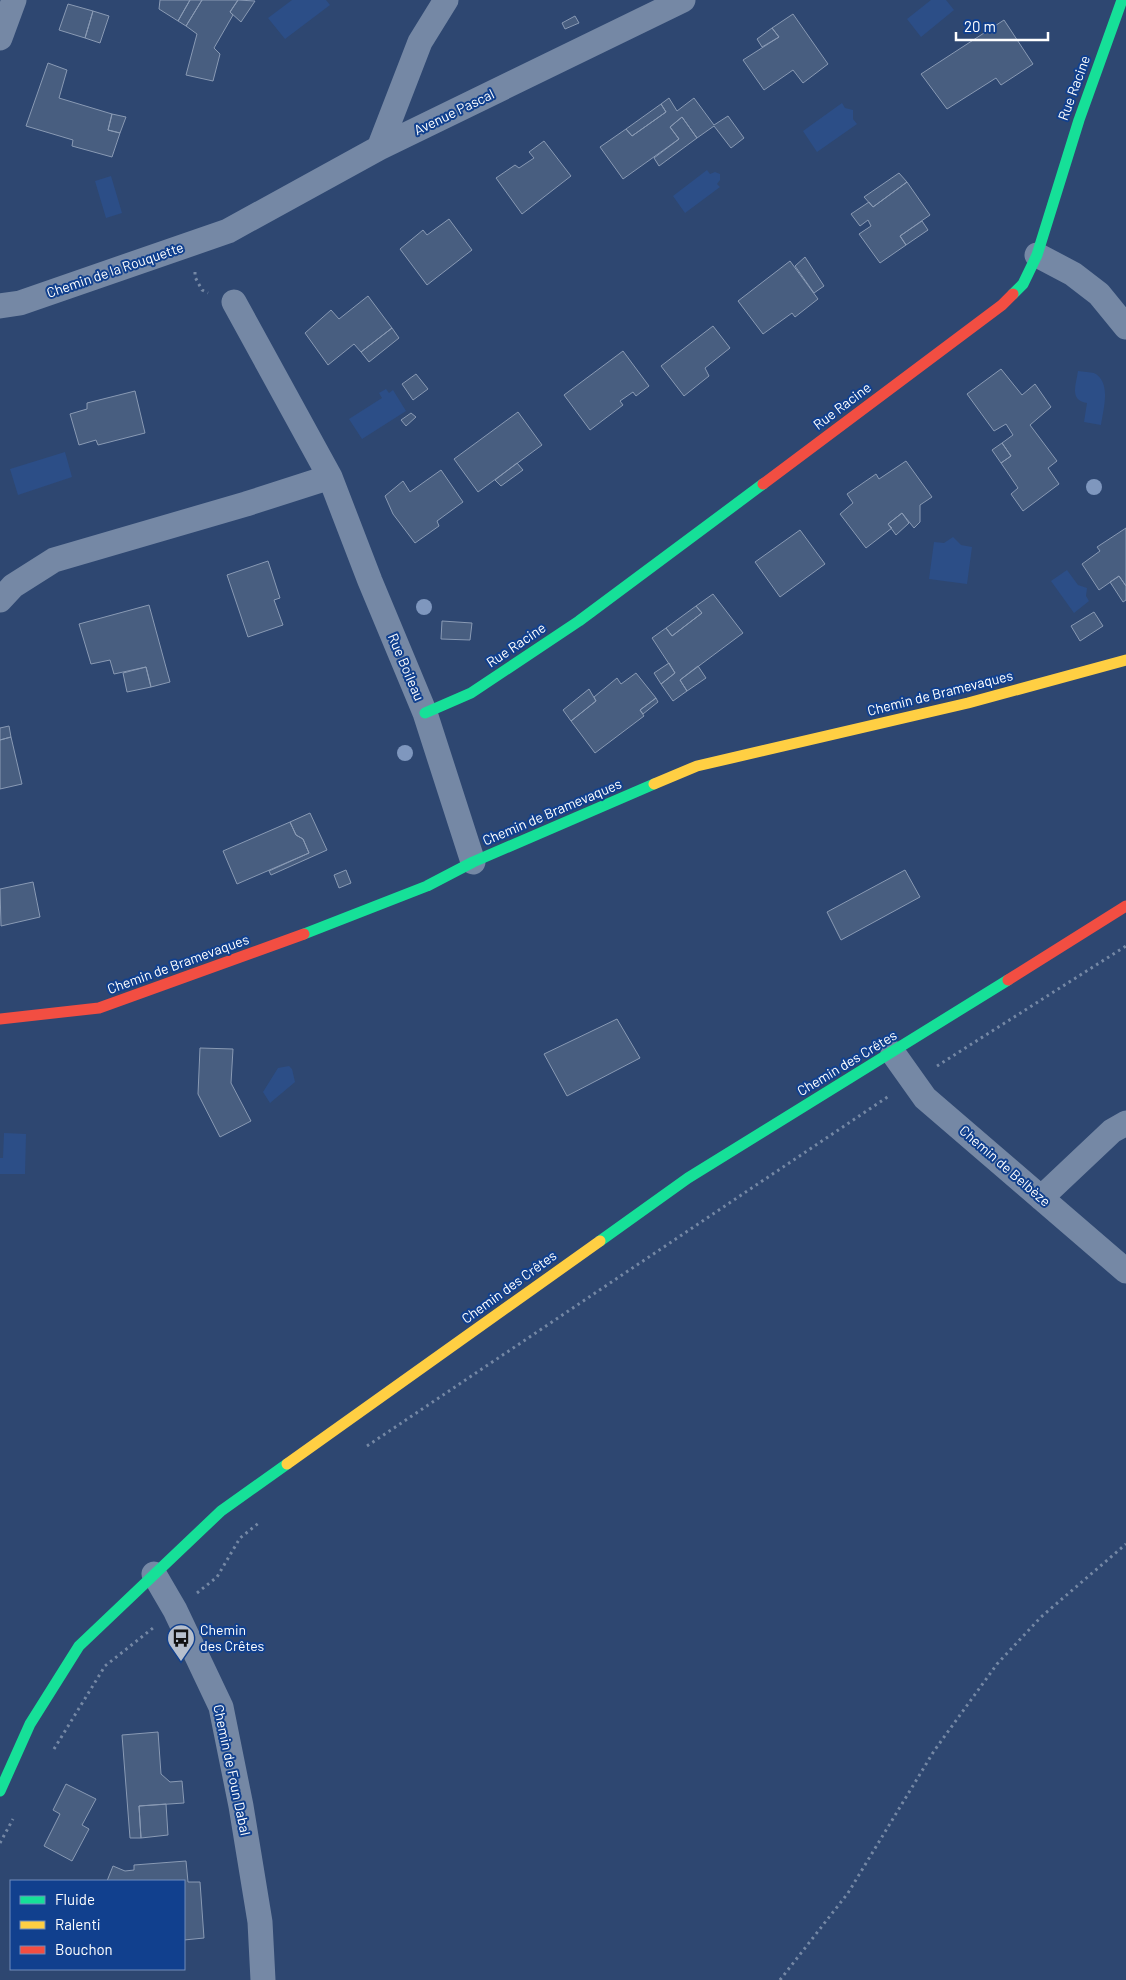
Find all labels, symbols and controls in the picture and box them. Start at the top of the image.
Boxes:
scale bar [956,10,1048,42]
text: 20 m [964,17,996,35]
street label: Rue Racine [1054,53,1093,123]
street label: Avenue Pascal [411,85,497,138]
street label: Chemin de la Rouquette [44,238,186,301]
street label: Rue Racine [809,378,874,433]
street label: Rue Racine [483,619,549,671]
street label: Rue Boileau [385,631,428,703]
street label: Chemin de Bramevaques [865,666,1015,719]
street label: Chemin de Bramevaques [480,774,624,849]
street label: Chemin de Bramevaques [105,930,251,997]
street label: Chemin des Crêtes [794,1026,900,1099]
street label: Chemin de Belbèze [956,1121,1054,1210]
street label: Chemin des Crêtes [458,1246,560,1327]
place label: Chemin des Crêtes [200,1621,265,1654]
bus stop icon: Chemin des Crêtes [166,1623,196,1662]
street label: Chemin de Foun Dabal [210,1703,255,1837]
legend [10,1880,185,1970]
text: Fluide [55,1890,95,1908]
text: Ralenti [55,1915,101,1933]
text: Bouchon [55,1940,113,1958]

